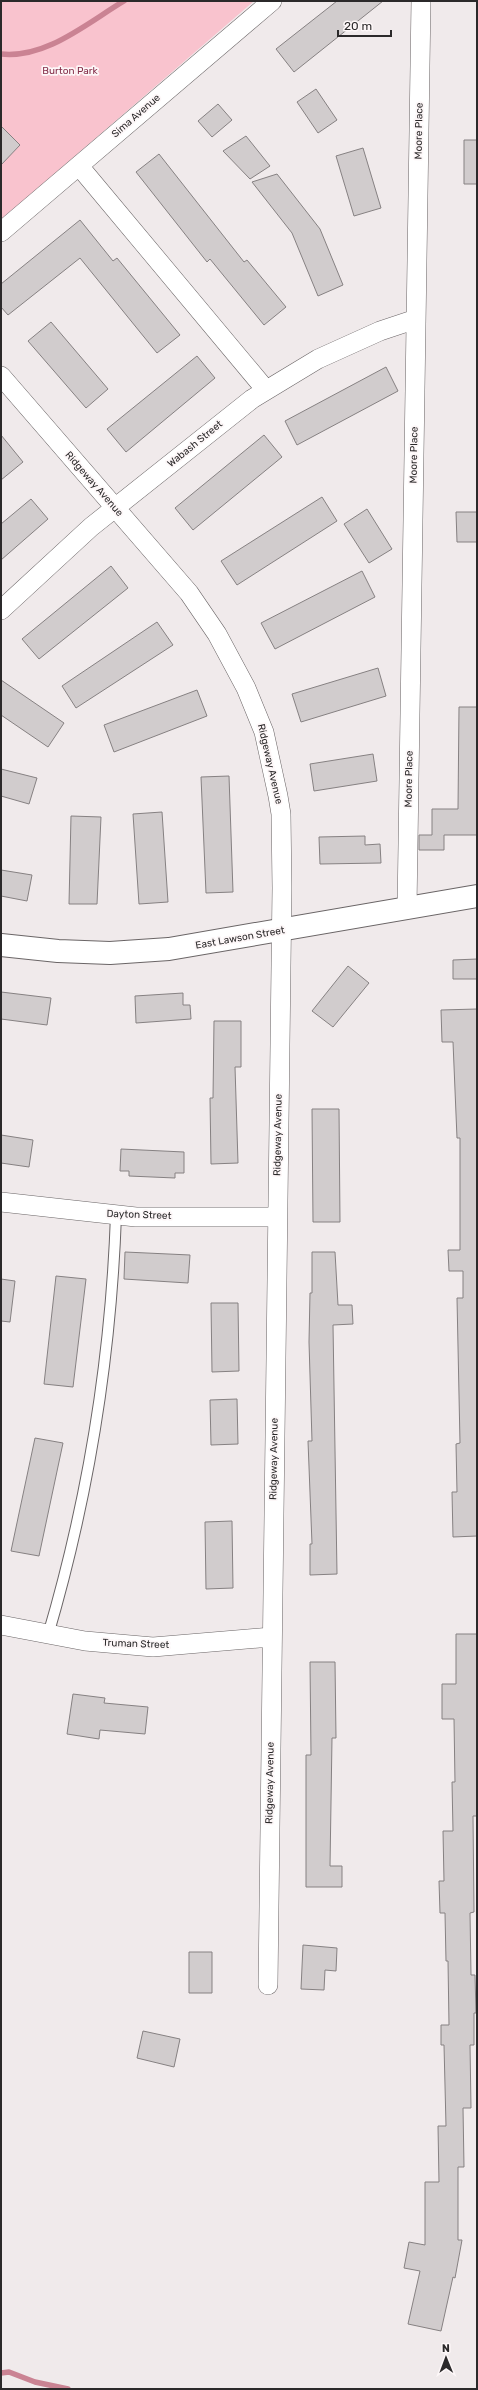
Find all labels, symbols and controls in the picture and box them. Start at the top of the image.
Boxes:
scale bar [338,12,391,38]
text: 20 m [344,19,372,33]
park label: Burton Park [42,65,99,77]
street label: Sima Avenue [109,91,163,140]
street label: Moore Place [413,102,426,159]
street label: Wabash Street [165,418,225,470]
street label: Moore Place [408,426,421,483]
street label: Ridgeway Avenue [63,449,126,519]
street label: Ridgeway Avenue [255,723,285,806]
street label: Moore Place [403,750,416,807]
street label: East Lawson Street [194,924,286,952]
street label: Ridgeway Avenue [271,1093,285,1176]
street label: Dayton Street [106,1208,172,1222]
street label: Ridgeway Avenue [267,1417,281,1500]
street label: Truman Street [102,1637,170,1651]
street label: Ridgeway Avenue [263,1741,277,1824]
north arrow [426,2338,466,2378]
text: N [442,2342,450,2355]

